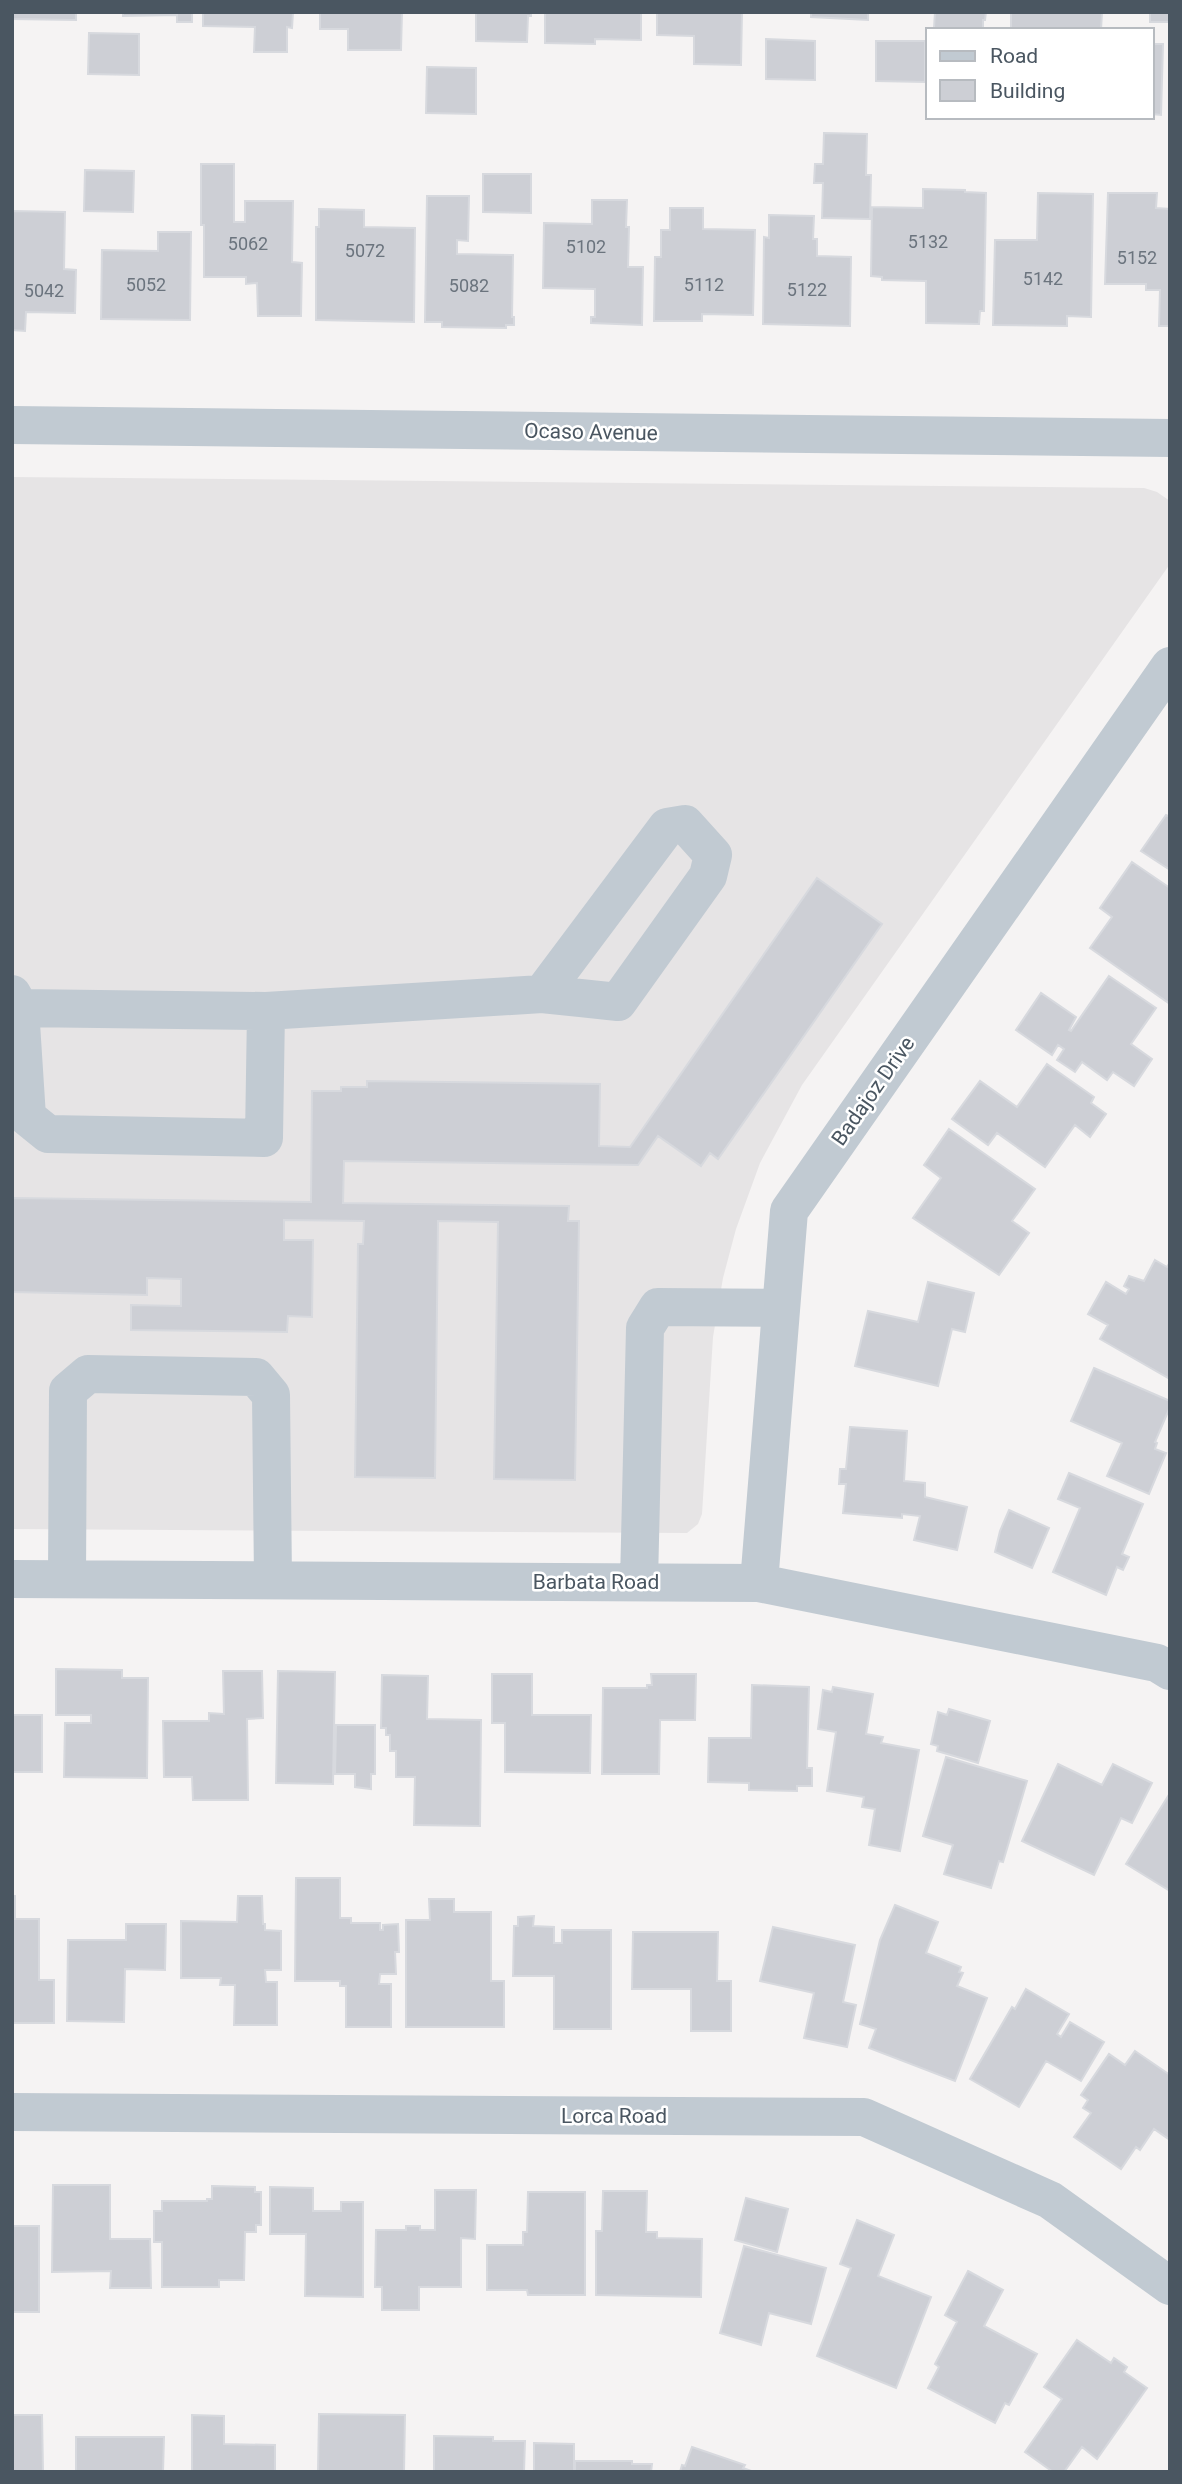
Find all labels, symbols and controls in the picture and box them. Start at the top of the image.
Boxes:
legend [926,28,1154,119]
text: Road [990,44,1038,68]
text: Building [990,79,1065,103]
house number: 5132 [908,231,948,252]
house number: 5062 [228,233,268,254]
house number: 5102 [566,236,606,257]
house number: 5072 [345,240,385,261]
house number: 5152 [1117,247,1157,268]
house number: 5142 [1023,268,1063,289]
house number: 5052 [126,274,166,295]
house number: 5112 [684,274,724,295]
house number: 5082 [449,275,489,296]
house number: 5122 [787,279,827,300]
house number: 5042 [24,280,64,301]
street label: Ocaso Avenue [524,419,658,445]
street label: Badajoz Drive [827,1032,919,1150]
street label: Barbata Road [533,1570,659,1594]
street label: Lorca Road [561,2104,667,2128]

